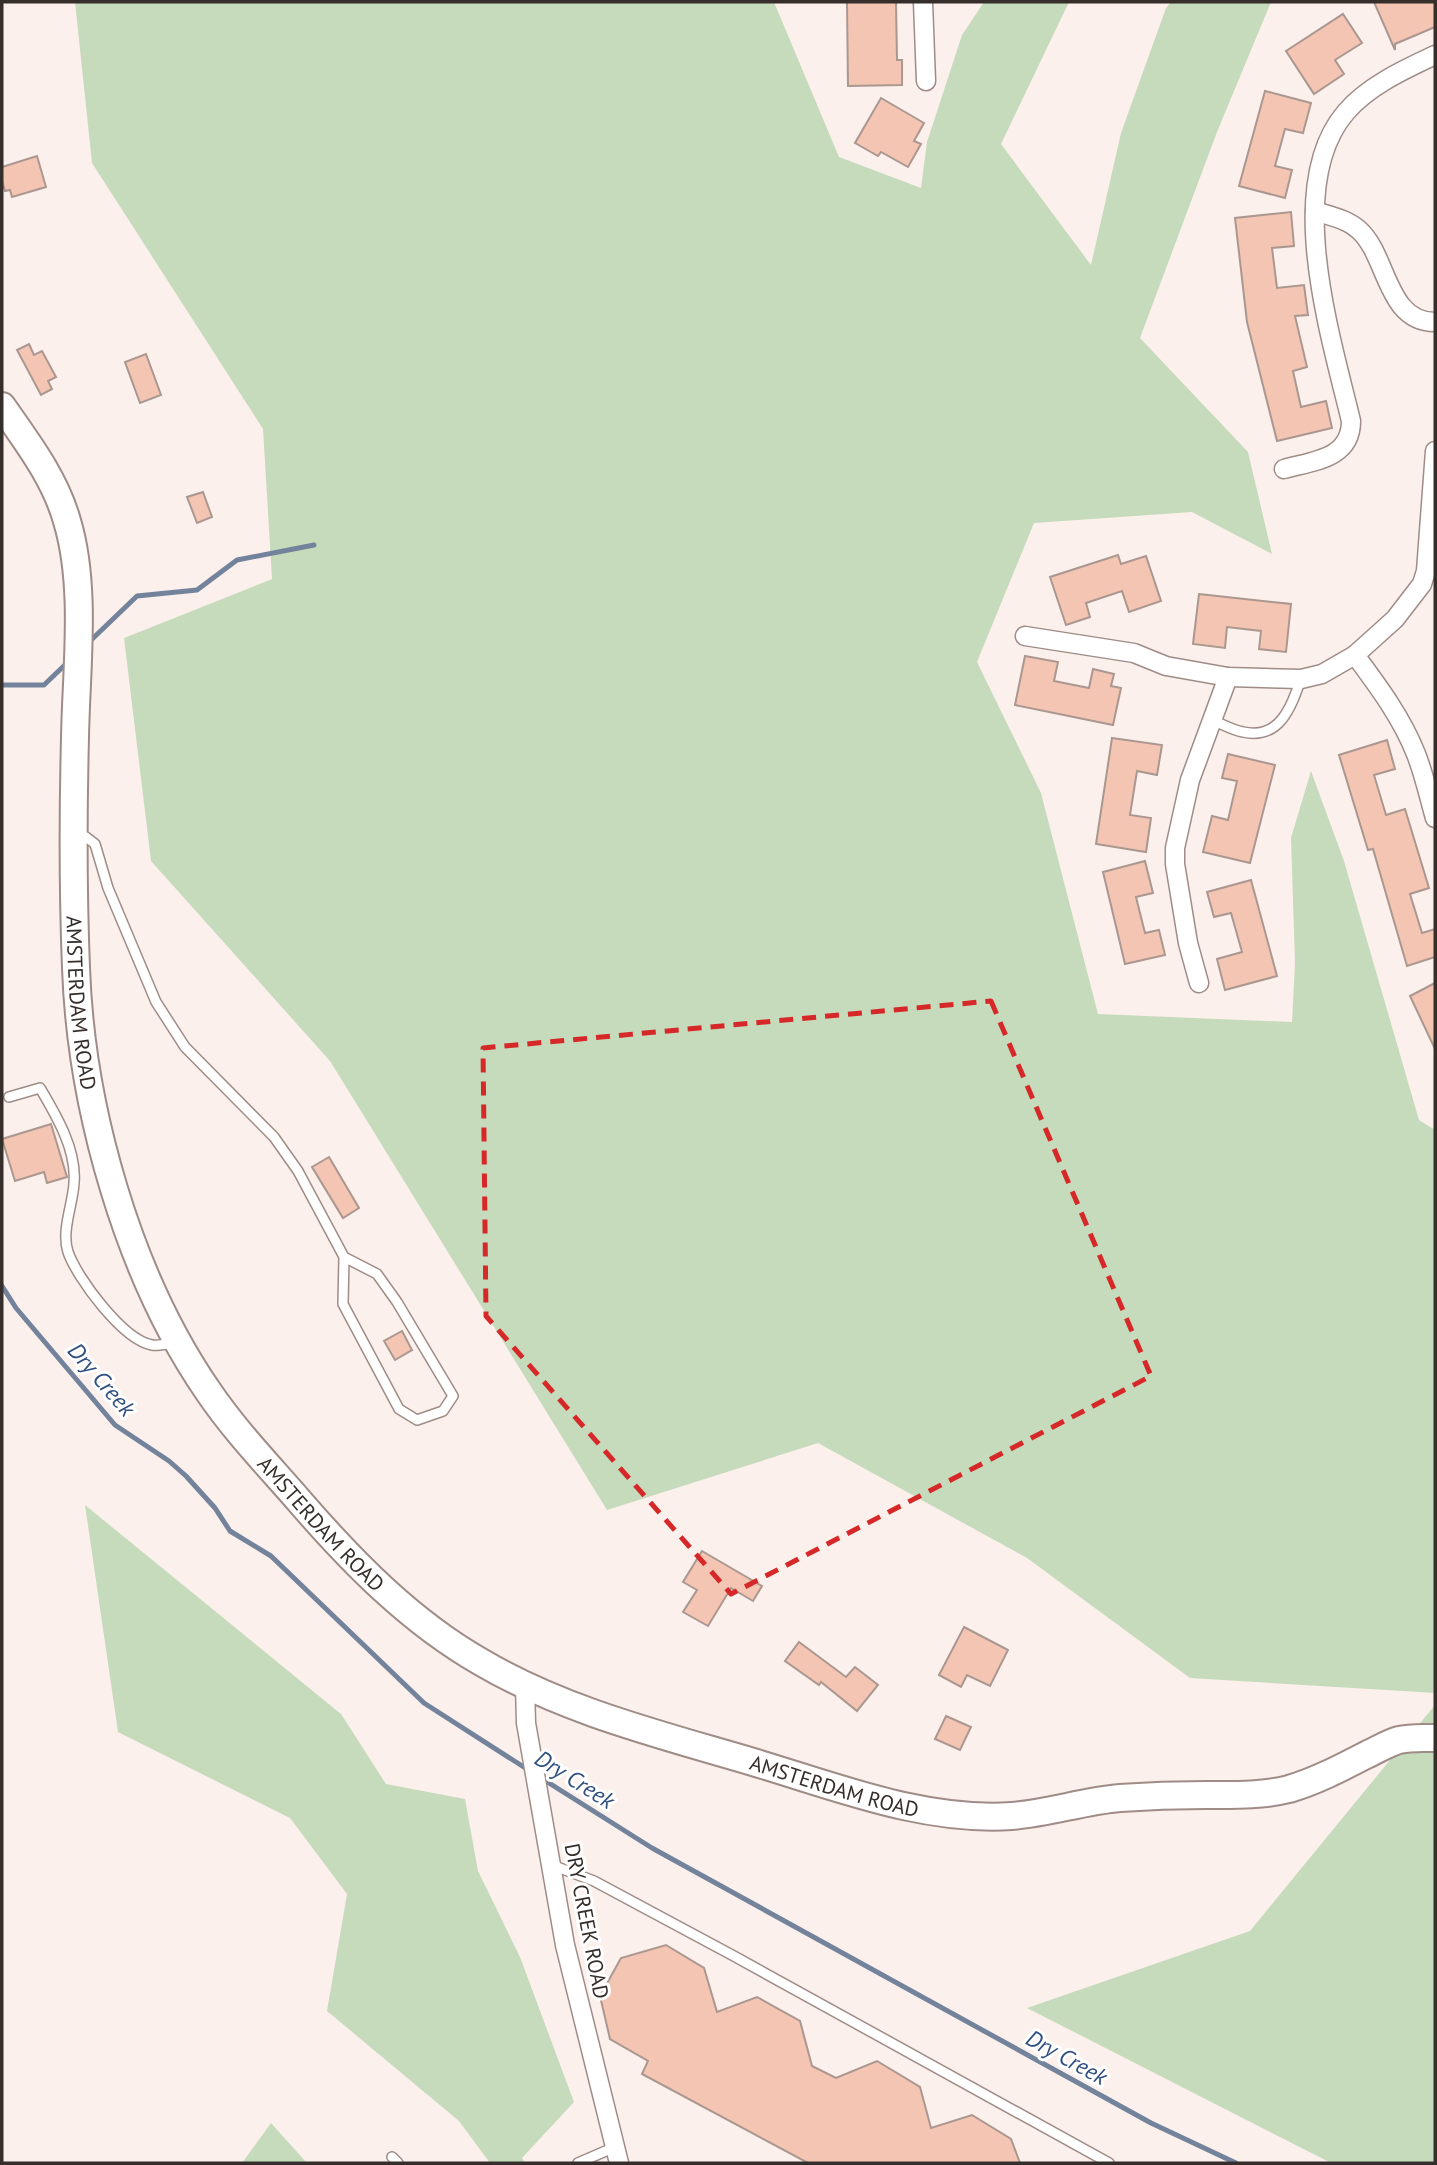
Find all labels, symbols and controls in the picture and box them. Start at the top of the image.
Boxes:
street label: AMSTERDAM ROAD [61,915,103,1092]
water label: Dry Creek [62,1336,143,1423]
street label: AMSTERDAM ROAD [252,1450,390,1597]
water label: Dry Creek [530,1743,622,1816]
street label: AMSTERDAM ROAD [747,1748,921,1822]
street label: DRY CREEK ROAD [559,1841,615,2001]
water label: Dry Creek [1021,2023,1114,2092]

